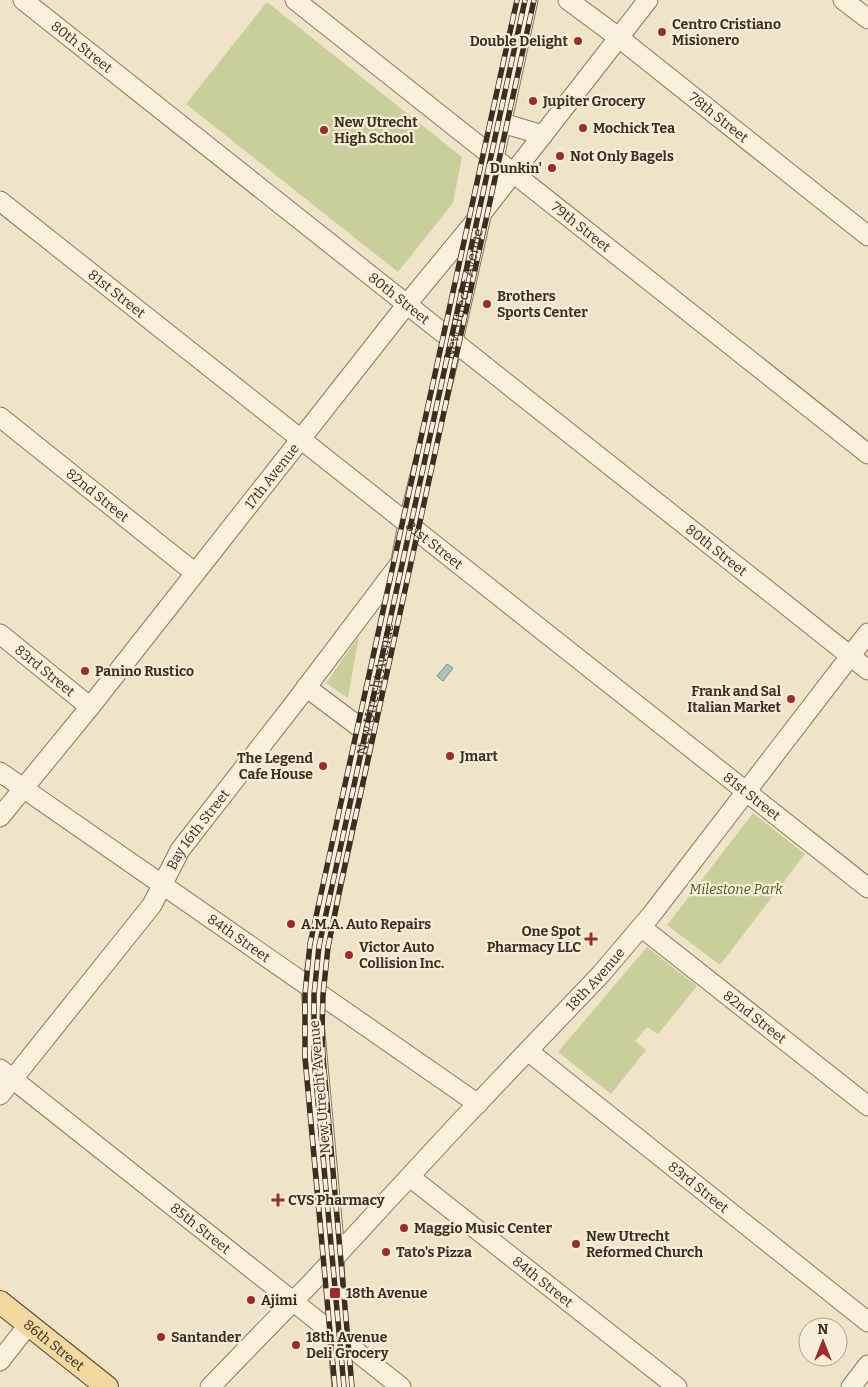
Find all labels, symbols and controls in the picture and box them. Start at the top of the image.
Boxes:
place label: Centro Cristiano Misionero [672,16,781,49]
street label: 80th Street [48,17,116,76]
marker: Centro Cristiano Misionero [656,26,668,38]
place label: Double Delight [470,33,568,50]
marker: Double Delight [572,35,584,47]
street label: 78th Street [686,88,752,146]
place label: Jupiter Grocery [542,93,645,110]
marker: Jupiter Grocery [527,95,539,107]
place label: New Utrecht High School [334,114,418,147]
place label: Mochick Tea [593,120,675,137]
marker: Mochick Tea [577,122,589,134]
marker: New Utrecht High School [318,124,330,136]
place label: Not Only Bagels [570,148,674,165]
marker: Not Only Bagels [554,150,566,162]
place label: Dunkin' [490,160,542,177]
marker: Dunkin' [546,162,558,174]
street label: 79th Street [548,198,614,255]
street label: New Utrecht Avenue [440,227,486,361]
street label: 81st Street [85,266,149,321]
street label: 80th Street [365,269,433,328]
place label: Brothers Sports Center [497,288,588,321]
marker: Brothers Sports Center [481,298,493,310]
street label: 17th Avenue [241,440,303,512]
street label: 82nd Street [63,465,132,525]
street label: 81st Street [402,517,466,573]
street label: 80th Street [682,520,751,579]
street label: New Utrecht Avenue [353,622,397,756]
street label: 83rd Street [12,641,79,700]
place label: Panino Rustico [95,663,194,680]
marker: Panino Rustico [79,665,91,677]
place label: Frank and Sal Italian Market [687,683,782,716]
marker: Frank and Sal Italian Market [785,693,797,705]
place label: Jmart [459,748,499,765]
place label: The Legend Cafe House [237,750,314,783]
marker: Jmart [444,750,456,762]
marker: The Legend Cafe House [317,760,329,772]
street label: 81st Street [720,768,784,824]
street label: Bay 16th Street [163,786,233,873]
park label: Milestone Park [689,881,783,898]
street label: 84th Street [204,910,274,966]
place label: A.M.A. Auto Repairs [301,916,431,933]
marker: A.M.A. Auto Repairs [285,918,297,930]
place label: One Spot Pharmacy LLC [487,923,581,956]
marker: One Spot Pharmacy LLC [585,933,597,945]
place label: Victor Auto Collision Inc. [359,939,444,972]
street label: 18th Avenue [562,944,628,1014]
marker: Victor Auto Collision Inc. [343,949,355,961]
street label: 82nd Street [720,987,790,1047]
street label: New Utrecht Avenue [306,1020,334,1154]
street label: 83rd Street [665,1158,732,1216]
place label: CVS Pharmacy [288,1192,385,1209]
marker: CVS Pharmacy [272,1194,284,1206]
street label: 85th Street [167,1199,234,1257]
place label: Maggio Music Center [414,1220,553,1237]
marker: Maggio Music Center [398,1222,410,1234]
place label: New Utrecht Reformed Church [586,1228,703,1261]
marker: New Utrecht Reformed Church [570,1238,582,1250]
place label: Tato's Pizza [396,1244,472,1261]
marker: Tato's Pizza [380,1246,392,1258]
street label: 84th Street [509,1252,577,1311]
place label: 18th Avenue [346,1285,428,1302]
marker: 18th Avenue [328,1286,342,1300]
place label: Ajimi [261,1292,298,1309]
marker: Ajimi [245,1294,257,1306]
street label: 86th Street [20,1316,88,1374]
north arrow [798,1317,848,1367]
text: N [818,1321,829,1338]
place label: Santander [171,1329,241,1346]
place label: 18th Avenue Deli Grocery [306,1329,389,1362]
marker: Santander [155,1331,167,1343]
marker: 18th Avenue Deli Grocery [290,1339,302,1351]

